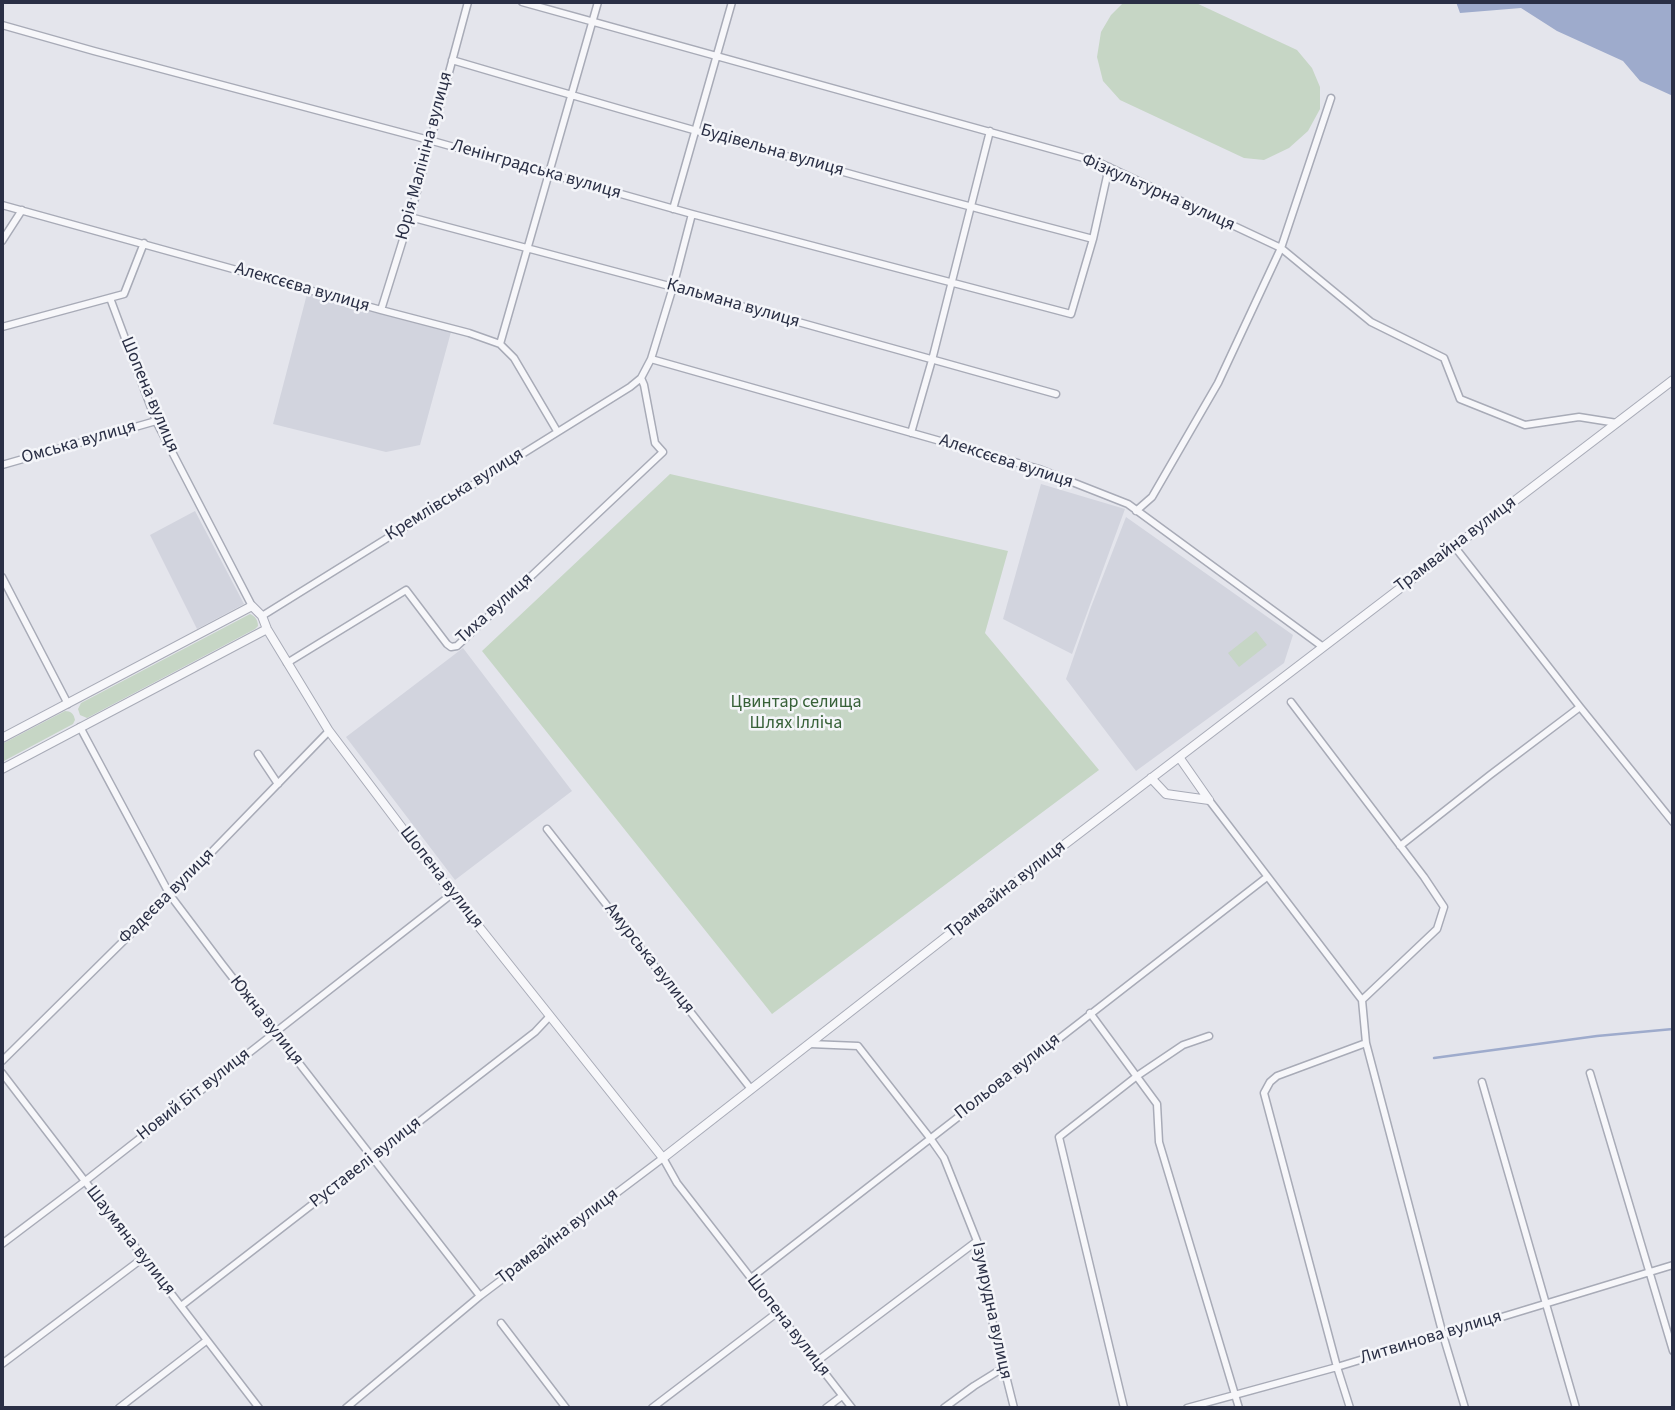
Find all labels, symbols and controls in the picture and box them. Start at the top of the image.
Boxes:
street label: Юрія Малініна вулиця [392,69,458,243]
street label: Будівельна вулиця [698,120,846,182]
street label: Ленінградська вулиця [449,135,623,205]
street label: Фiзкультурна вулиця [1078,149,1238,237]
street label: Алексєєва вулиця [232,258,372,318]
street label: Кальмана вулиця [664,275,802,333]
street label: Шопена вулиця [115,334,183,456]
street label: Омська вулиця [19,416,139,470]
street label: Алексєєва вулиця [936,430,1076,494]
street label: Кремлівська вулиця [382,444,528,546]
street label: Трамвайна вулиця [1391,492,1521,598]
street label: Тиха вулиця [452,569,538,649]
park label: Цвинтар селища Шлях Ілліча [731,692,861,734]
street label: Шопена вулиця [394,823,488,933]
street label: Трамвайна вулиця [942,836,1070,944]
street label: Фадеєва вулиця [115,845,219,949]
street label: Амурська вулиця [599,899,699,1019]
street label: Южна вулиця [224,972,308,1070]
street label: Польова вулиця [951,1029,1065,1125]
street label: Новий Біт вулиця [133,1044,255,1146]
street label: Руставелі вулиця [306,1113,426,1213]
street label: Шаумяна вулиця [81,1182,179,1300]
street label: Трамвайна вулиця [493,1184,623,1290]
street label: Ізумрудна вулиця [966,1240,1016,1382]
street label: Шопена вулиця [741,1271,835,1381]
street label: Литвинова вулиця [1357,1306,1505,1370]

